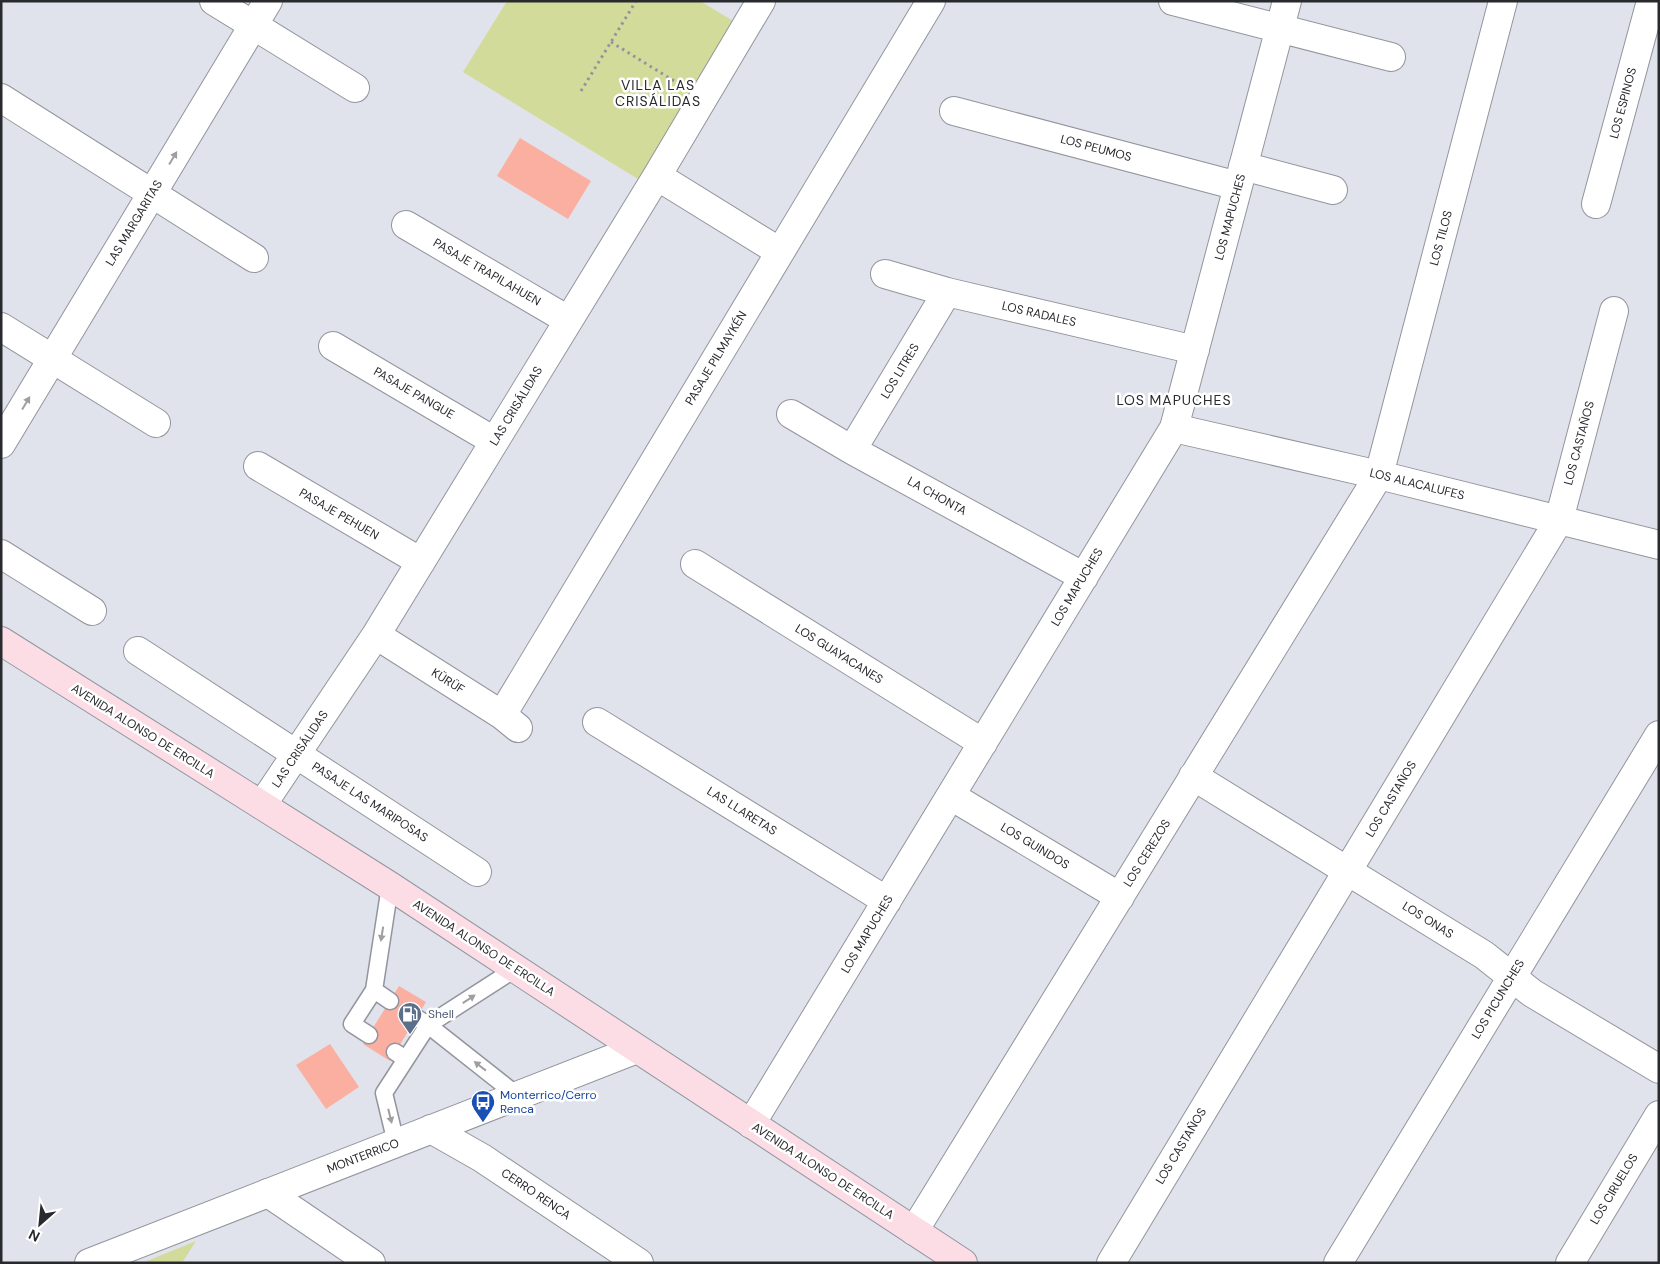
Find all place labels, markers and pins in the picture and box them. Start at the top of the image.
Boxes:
fuel station icon: Shell [397,1001,423,1035]
place label: Shell [428,1006,454,1022]
place label: Monterrico/Cerro Renca [500,1087,597,1117]
bus stop icon: Monterrico/Cerro Renca [470,1089,496,1123]

